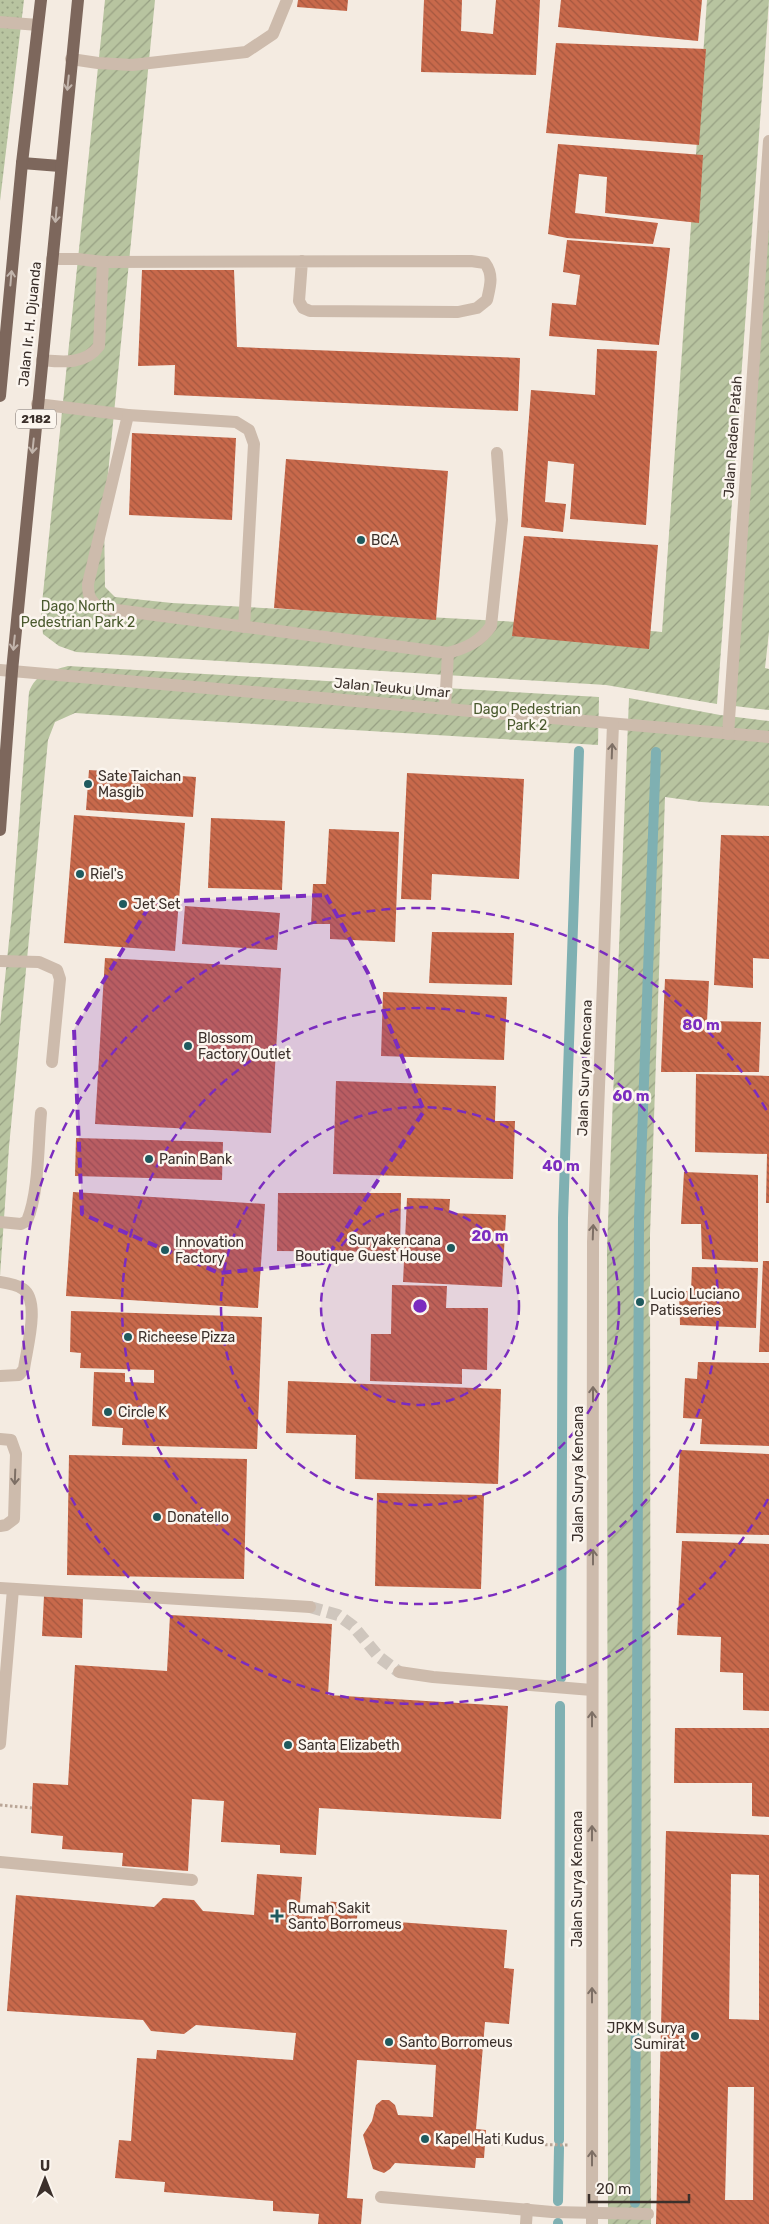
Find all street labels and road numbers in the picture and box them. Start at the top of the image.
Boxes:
street label: Jalan Ir. H. Djuanda [15,261,45,387]
street label: Jalan Raden Patah [720,375,746,499]
road number: 2182 [16,409,56,428]
street label: Jalan Teuku Umar [333,674,452,702]
street label: Jalan Surya Kencana [574,999,596,1137]
street label: Jalan Surya Kencana [570,1406,587,1542]
street label: Jalan Surya Kencana [569,1811,586,1947]

